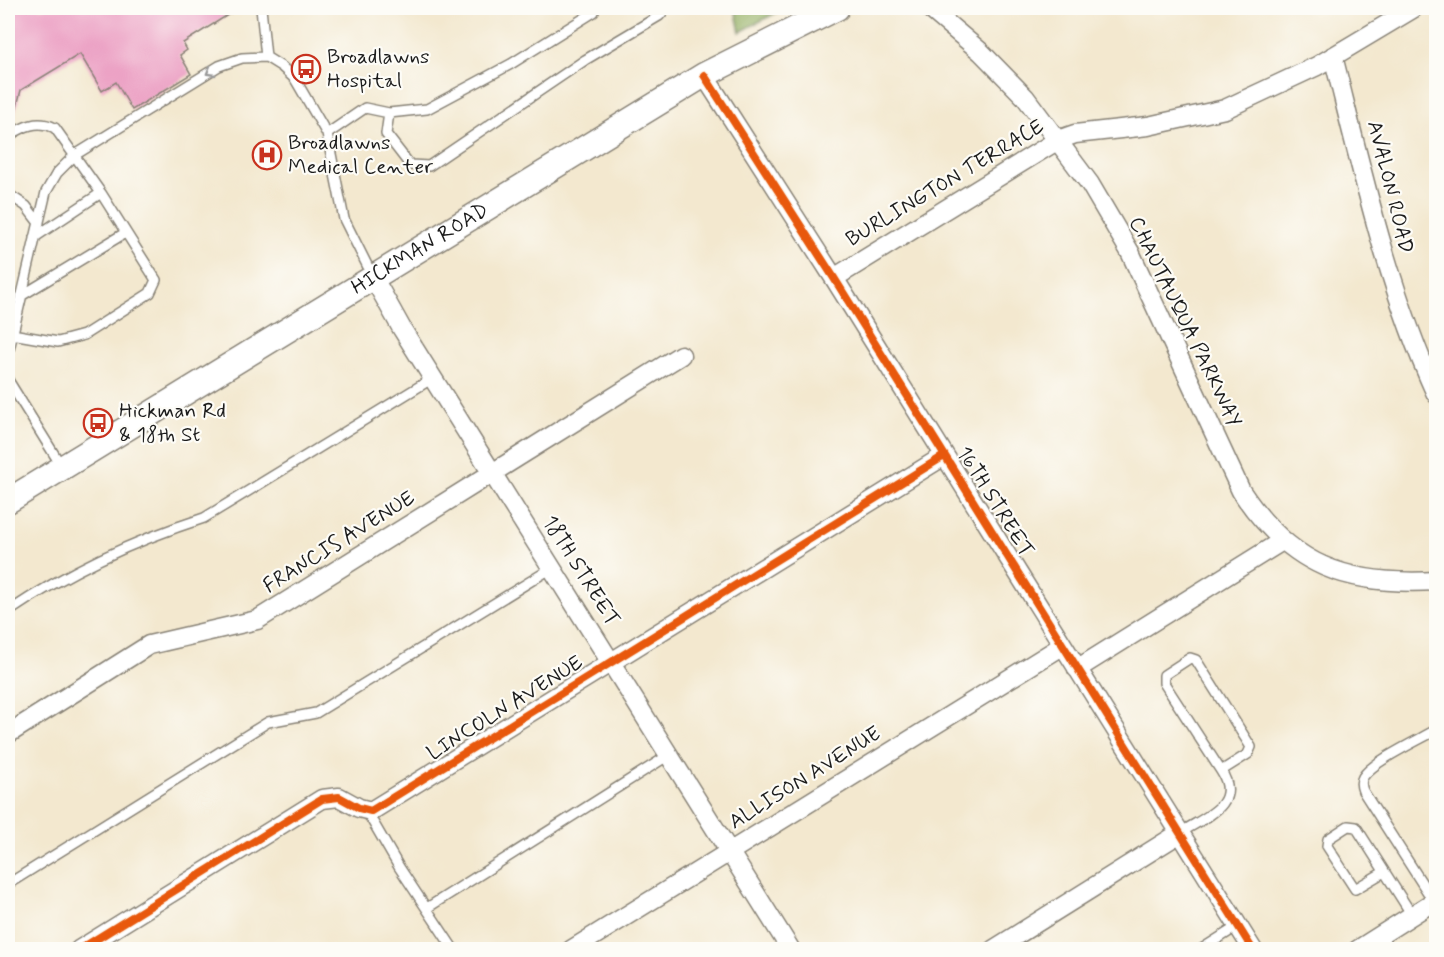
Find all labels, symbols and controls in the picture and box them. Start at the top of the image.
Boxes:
place label: Broadlawns Hospital [327,43,429,95]
bus stop icon: Broadlawns Hospital [290,53,322,85]
one-way arrow [206,64,216,76]
street label: BURLINGTON TERRACE [841,113,1049,253]
street label: AVALON ROAD [1360,118,1420,256]
place label: Broadlawns Medical Center [288,129,433,181]
hospital icon: Broadlawns Medical Center [251,139,283,171]
street label: HICKMAN ROAD [346,196,494,302]
street label: CHAUTAUQUA PARKWAY [1122,212,1248,432]
place label: Hickman Rd & 18th St [119,397,226,449]
bus stop icon: Hickman Rd & 18th St [82,407,114,439]
street label: 16TH STREET [950,441,1040,563]
street label: FRANCIS AVENUE [258,484,420,600]
street label: 18TH STREET [536,510,626,632]
street label: LINCOLN AVENUE [422,649,588,767]
street label: ALLISON AVENUE [724,720,886,836]

